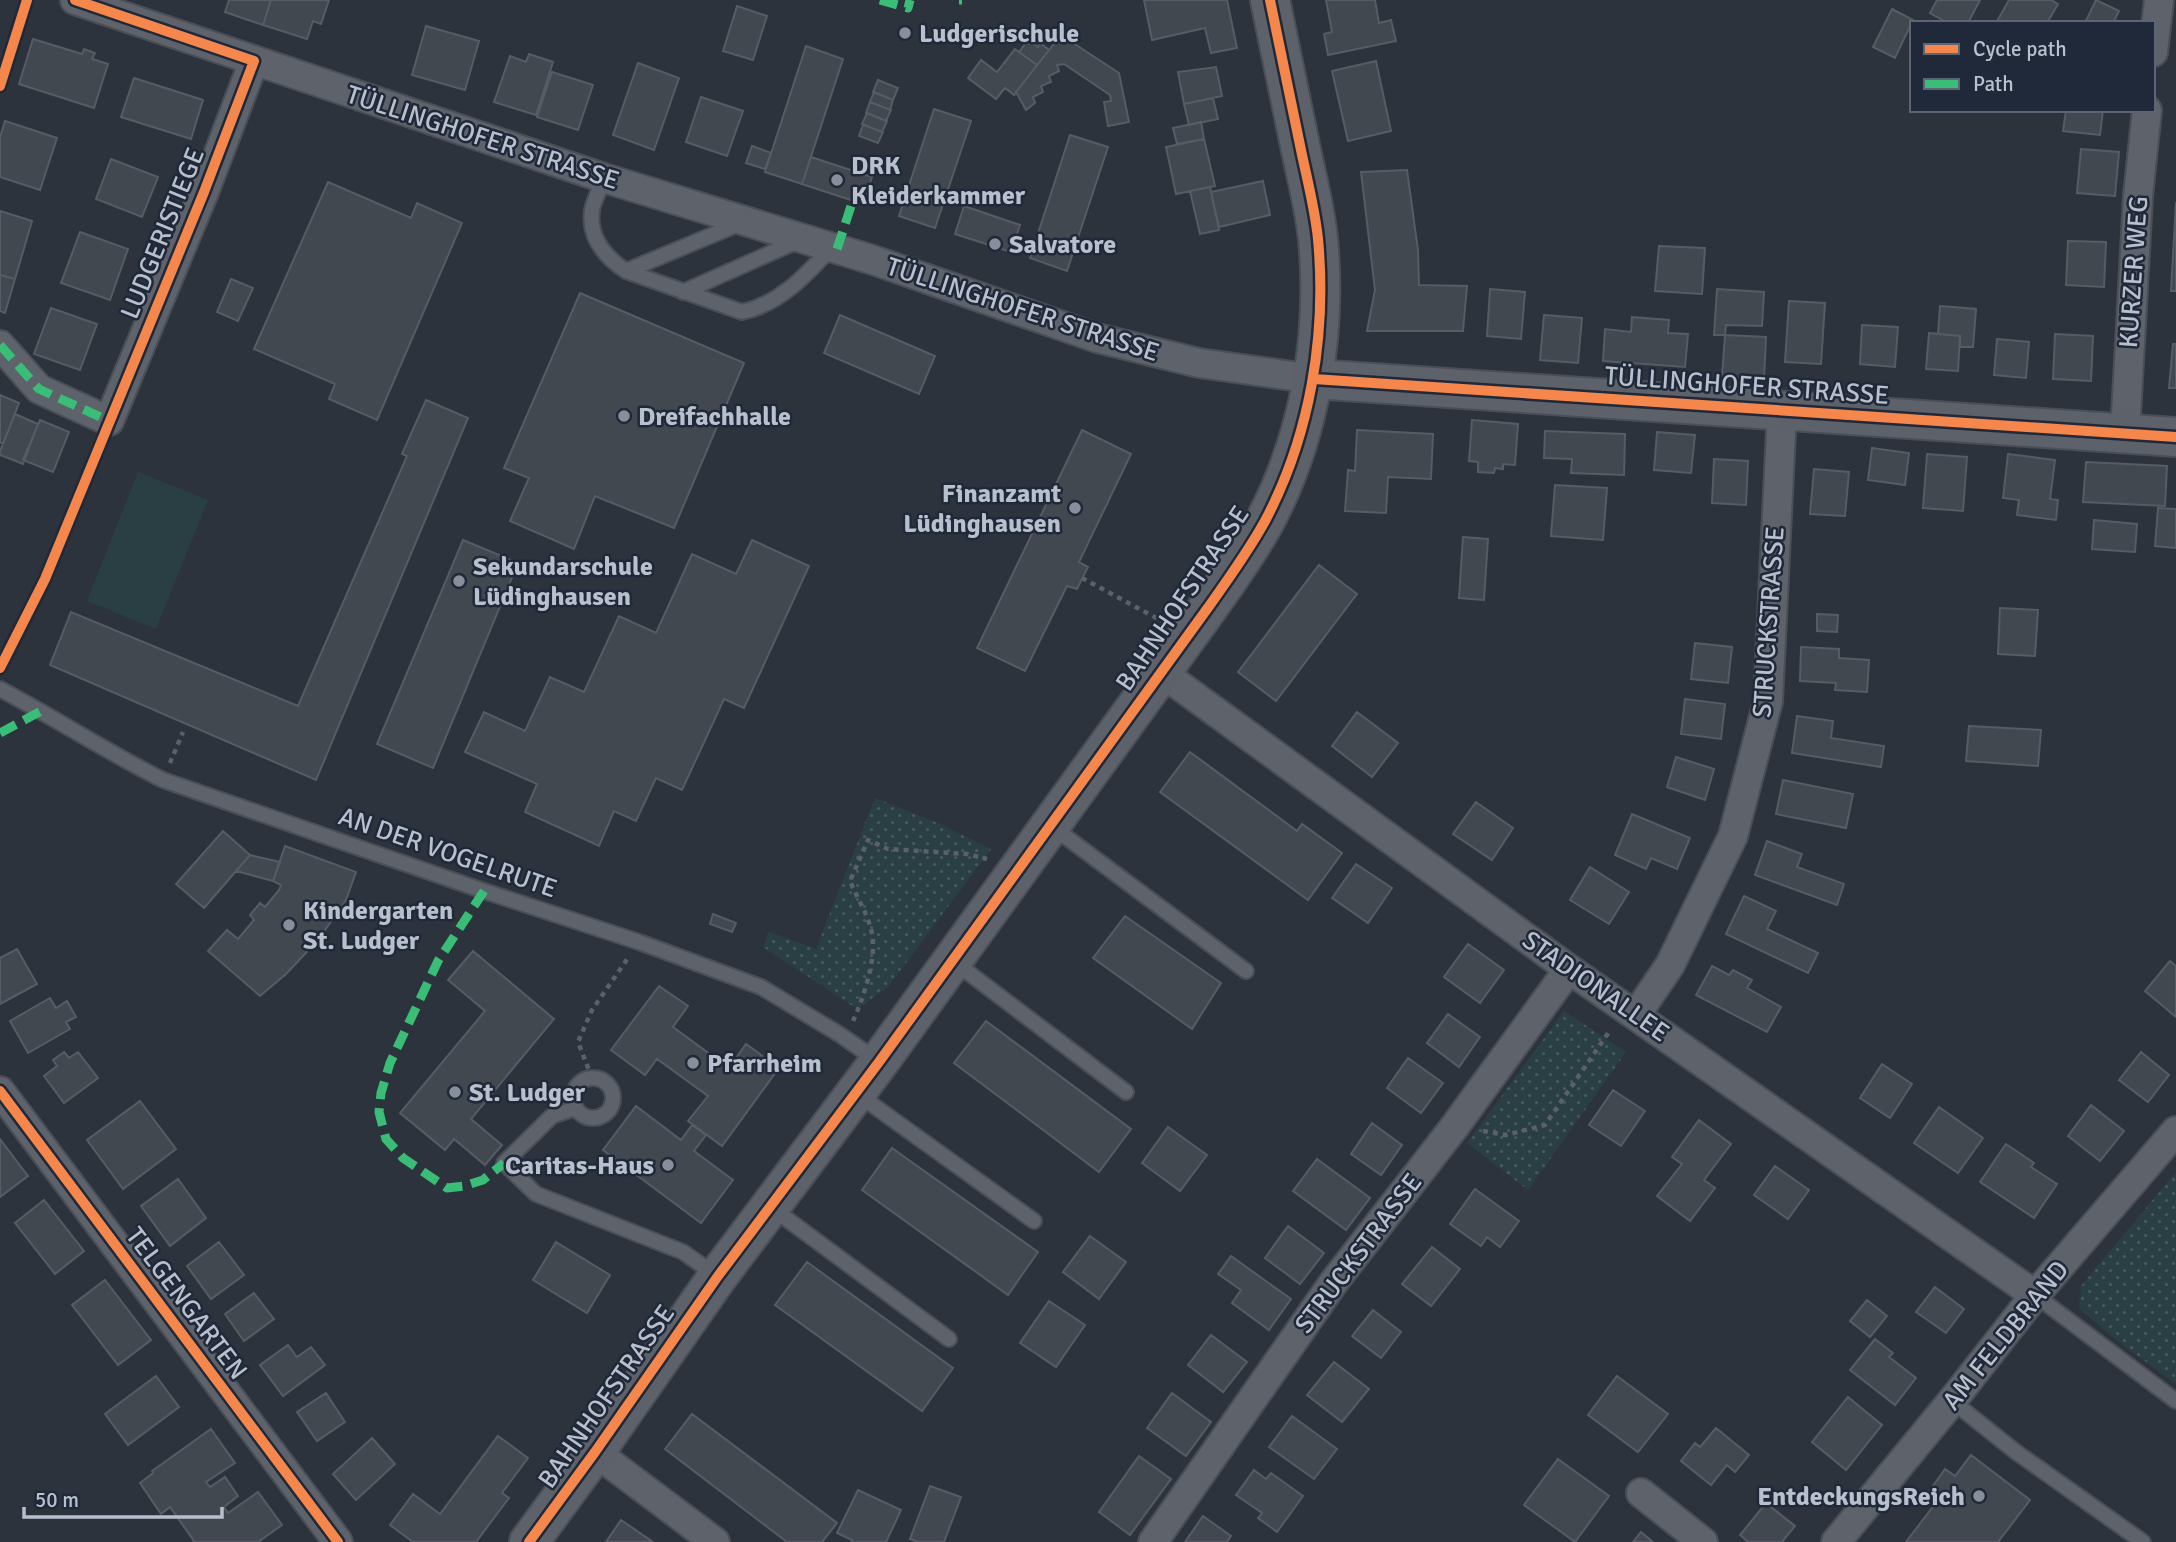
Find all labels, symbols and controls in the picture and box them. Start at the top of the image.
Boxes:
place label: Ludgerischule [919,18,1079,50]
legend [1910,21,2155,112]
marker: Ludgerischule [897,25,913,41]
text: Cycle path [1973,36,2067,62]
text: Path [1973,71,2014,97]
street label: TÜLLINGHOFER STRASSE [342,79,623,197]
street label: LUDGERISTIEGE [114,143,212,324]
place label: DRK Kleiderkammer [851,150,1026,212]
marker: DRK Kleiderkammer [829,172,845,188]
street label: KURZER WEG [2113,195,2155,349]
place label: Salvatore [1009,229,1116,261]
marker: Salvatore [987,236,1003,252]
street label: TÜLLINGHOFER STRASSE [882,251,1163,369]
street label: TÜLLINGHOFER STRASSE [1604,360,1890,412]
place label: Dreifachhalle [638,401,791,433]
marker: Dreifachhalle [616,408,632,424]
place label: Finanzamt Lüdinghausen [903,478,1061,540]
marker: Finanzamt Lüdinghausen [1067,500,1083,516]
street label: BAHNHOFSTRASSE [1109,500,1257,697]
street label: STRUCKSTRASSE [1746,525,1792,719]
place label: Sekundarschule Lüdinghausen [473,551,653,613]
marker: Sekundarschule Lüdinghausen [451,573,467,589]
street label: AN DER VOGELRUTE [334,801,561,905]
place label: Kindergarten St. Ludger [303,895,453,957]
marker: Kindergarten St. Ludger [281,917,297,933]
street label: STADIONALLEE [1516,924,1675,1049]
place label: Pfarrheim [707,1048,822,1080]
marker: Pfarrheim [685,1055,701,1071]
place label: St. Ludger [469,1077,586,1109]
marker: St. Ludger [447,1084,463,1100]
place label: Caritas-Haus [505,1150,654,1182]
marker: Caritas-Haus [660,1157,676,1173]
street label: STRUCKSTRASSE [1288,1167,1429,1340]
street label: TELGENGARTEN [118,1221,254,1386]
street label: AM FELDBRAND [1936,1255,2076,1417]
street label: BAHNHOFSTRASSE [532,1299,682,1495]
scale bar [24,1476,222,1520]
place label: EntdeckungsReich [1757,1481,1965,1513]
text: 50 m [35,1487,79,1513]
marker: EntdeckungsReich [1971,1488,1987,1504]

